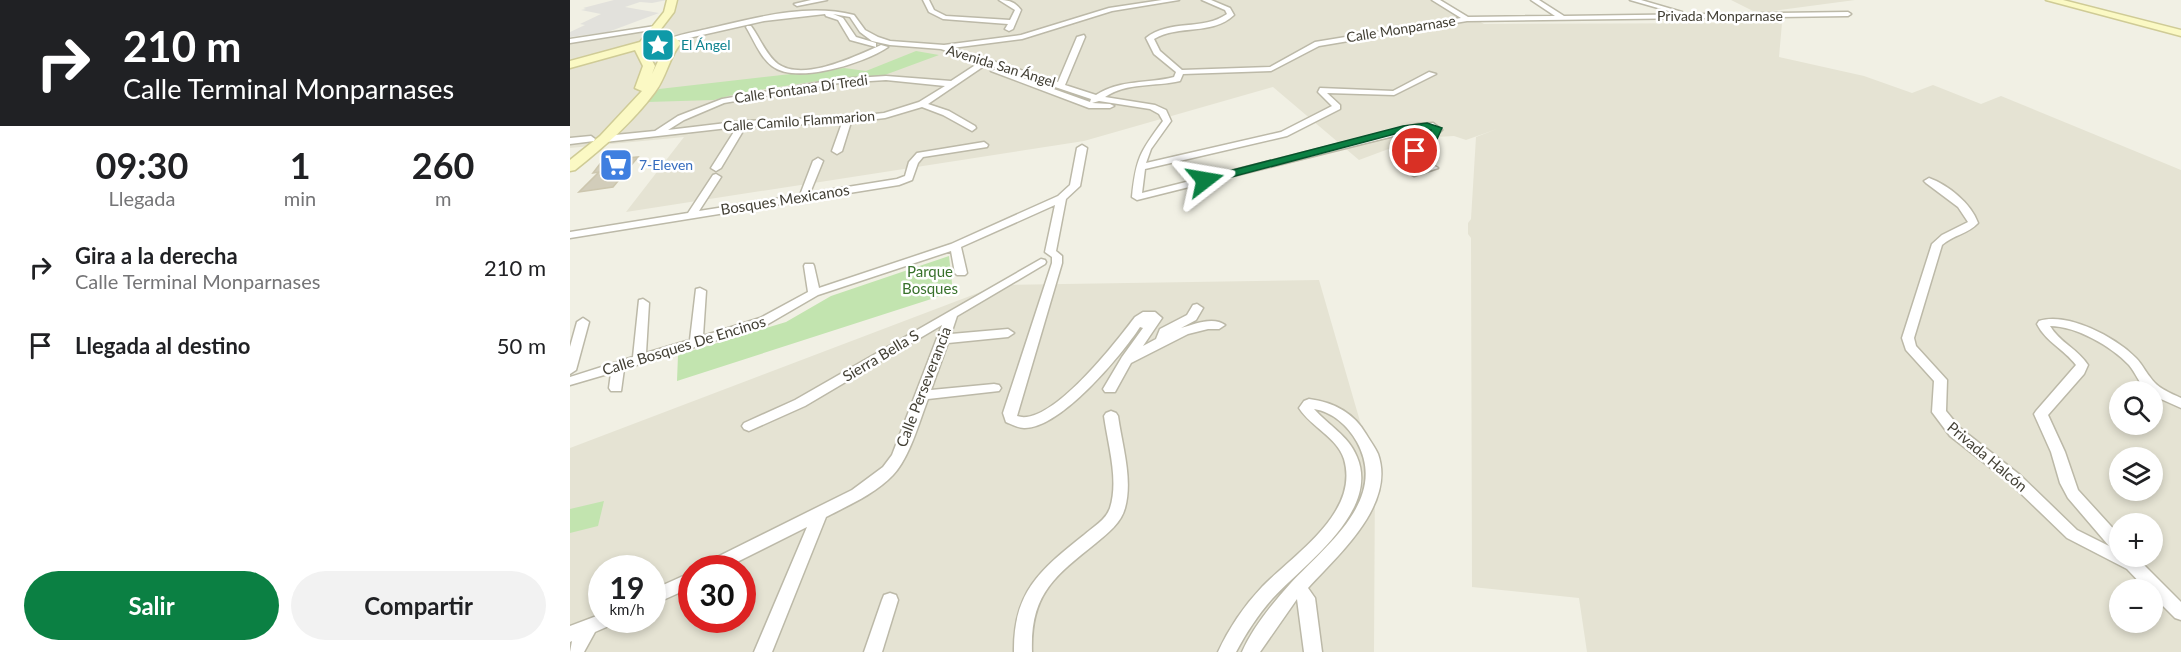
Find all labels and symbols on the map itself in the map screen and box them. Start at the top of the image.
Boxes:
street label: Privada Monparnase [1657,7,1783,24]
street label: Calle Monparnase [1345,11,1457,46]
place icon: El Ángel [640,27,676,63]
place label: El Ángel [681,36,731,53]
street label: Avenida San Ángel [944,41,1058,90]
street label: Calle Fontana Dí Tredi [733,71,869,106]
street label: Calle Camilo Flammarion [722,107,875,134]
pin [1389,125,1440,176]
supermarket icon: 7-Eleven [598,147,634,183]
position arrow [1173,148,1237,212]
place label: 7-Eleven [639,156,693,173]
street label: Bosques Mexicanos [719,180,851,218]
park label: Parque Bosques [902,262,958,297]
street label: Calle Bosques De Encinos [600,312,768,378]
street label: Calle Perseverancia [892,324,954,449]
street label: Sierra Bella S [839,325,922,385]
street label: Privada Halcón [1944,418,2031,495]
speed limit sign: 30 [678,555,756,633]

